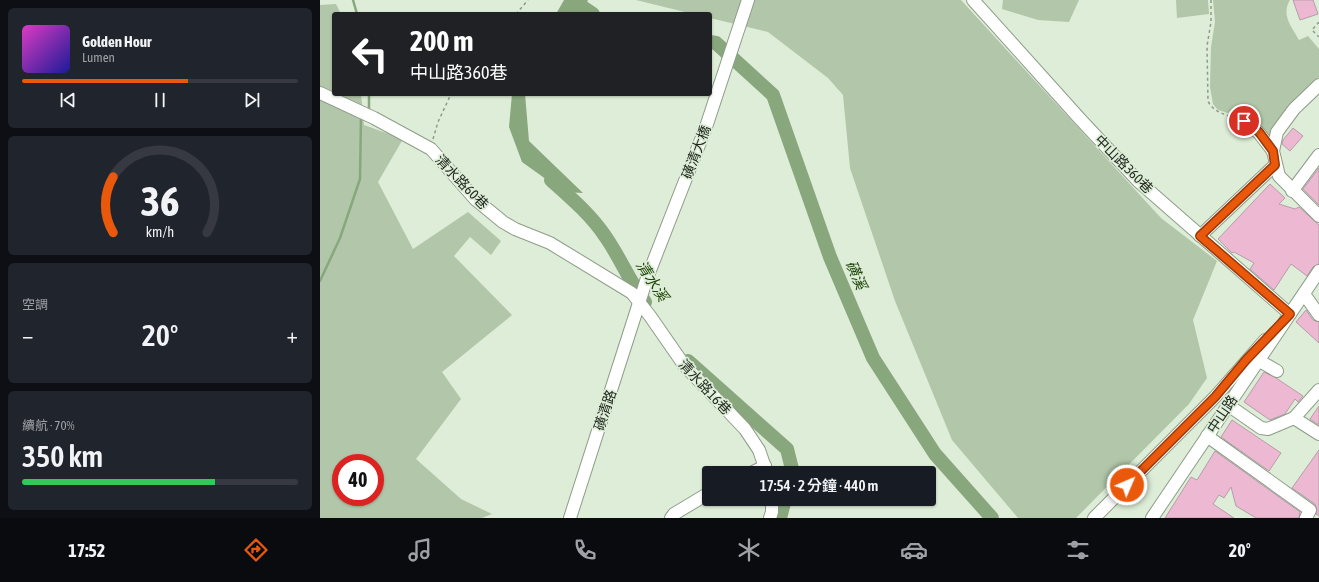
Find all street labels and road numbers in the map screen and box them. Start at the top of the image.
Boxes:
street label: 磺清大橋 [678,123,714,181]
street label: 中山路360巷 [1092,132,1156,196]
street label: 清水路60巷 [432,152,492,212]
street label: 清水路16巷 [676,356,734,418]
street label: 磺清路 [591,388,619,432]
street label: 中山路 [1204,392,1240,436]

